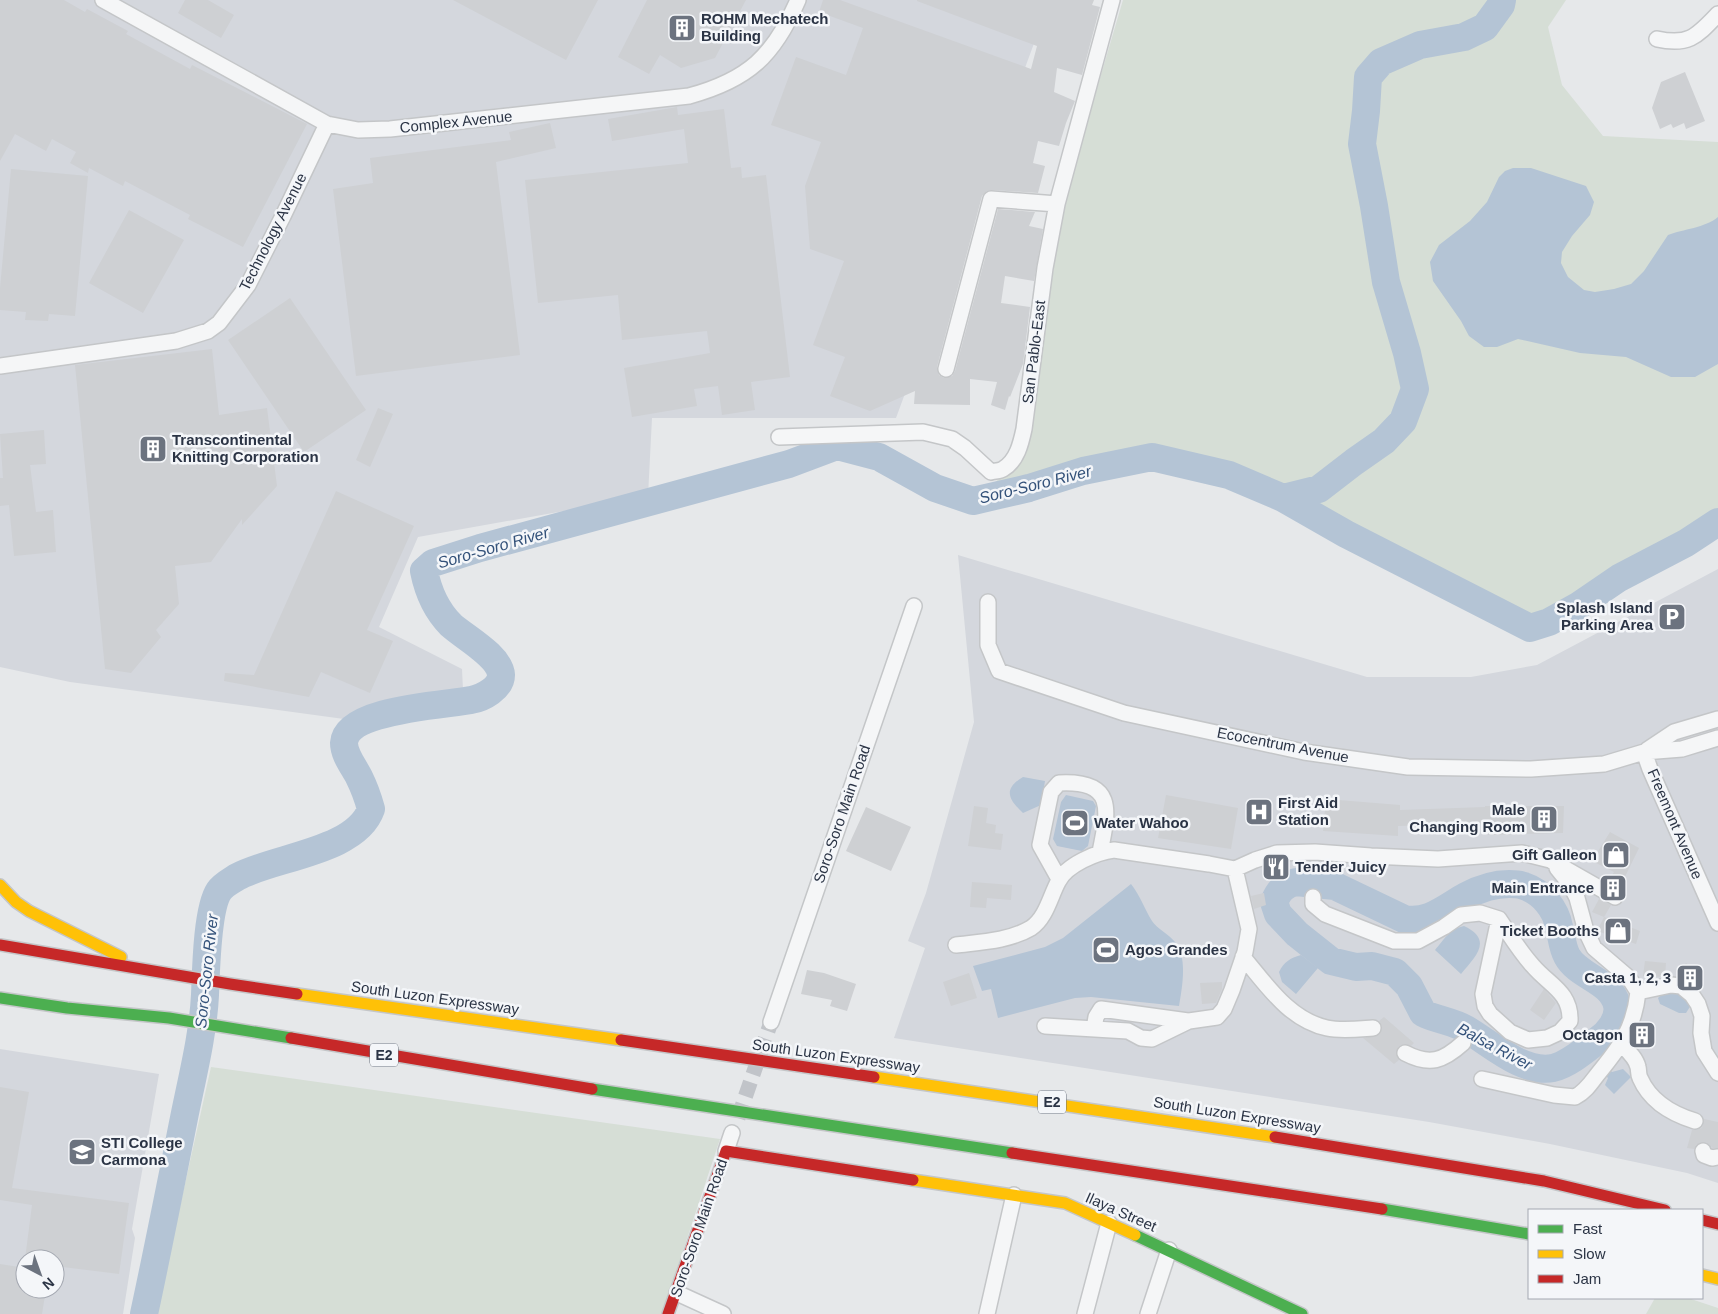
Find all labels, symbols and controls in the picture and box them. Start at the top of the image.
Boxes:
place label: ROHM Mechatech Building [701,10,829,44]
building icon: ROHM Mechatech Building [667,13,697,43]
street label: Complex Avenue [399,107,513,136]
street label: Technology Avenue [236,170,310,293]
street label: San Pablo-East [1019,298,1048,405]
place label: Transcontinental Knitting Corporation [172,431,319,465]
building icon: Transcontinental Knitting Corporation [138,434,168,464]
water label: Soro-Soro River [977,462,1093,507]
water label: Soro-Soro River [436,523,551,571]
place label: Splash Island Parking Area [1556,599,1654,633]
parking icon: Splash Island Parking Area [1657,602,1687,632]
street label: Ecocentrum Avenue [1216,723,1350,766]
street label: Soro-Soro Main Road [810,742,873,885]
street label: Freemont Avenue [1645,766,1706,882]
place label: First Aid Station [1278,794,1338,828]
hospital icon: First Aid Station [1244,797,1274,827]
place label: Male Changing Room [1409,801,1525,835]
building icon: Male Changing Room [1529,804,1559,834]
sports icon: Water Wahoo [1060,808,1090,838]
place label: Water Wahoo [1094,814,1189,831]
shop icon: Gift Galleon [1601,840,1631,870]
place label: Gift Galleon [1512,846,1597,863]
restaurant icon: Tender Juicy [1261,852,1291,882]
place label: Tender Juicy [1295,858,1387,875]
building icon: Main Entrance [1598,873,1628,903]
place label: Main Entrance [1491,879,1594,896]
water label: Soro-Soro River [192,912,221,1029]
shop icon: Ticket Booths [1603,916,1633,946]
place label: Ticket Booths [1500,922,1599,939]
sports icon: Agos Grandes [1091,935,1121,965]
place label: Agos Grandes [1125,941,1228,958]
building icon: Casta 1, 2, 3 [1675,963,1705,993]
place label: Casta 1, 2, 3 [1584,969,1671,986]
street label: South Luzon Expressway [350,977,521,1018]
water label: Balsa River [1455,1020,1535,1073]
building icon: Octagon [1627,1020,1657,1050]
place label: Octagon [1562,1026,1623,1043]
street label: South Luzon Expressway [751,1035,922,1076]
road number: E2 [370,1044,398,1066]
road number: E2 [1038,1090,1066,1114]
street label: South Luzon Expressway [1152,1093,1322,1136]
place label: STI College Carmona [101,1134,183,1168]
school or university icon: STI College Carmona [67,1137,97,1167]
street label: Soro-Soro Main Road [667,1156,730,1299]
street label: Ilaya Street [1083,1188,1160,1235]
legend [1528,1209,1703,1299]
text: Fast [1573,1220,1603,1237]
text: Slow [1573,1245,1606,1262]
north arrow [15,1249,65,1299]
text: Jam [1573,1270,1601,1287]
text: N [39,1274,58,1293]

